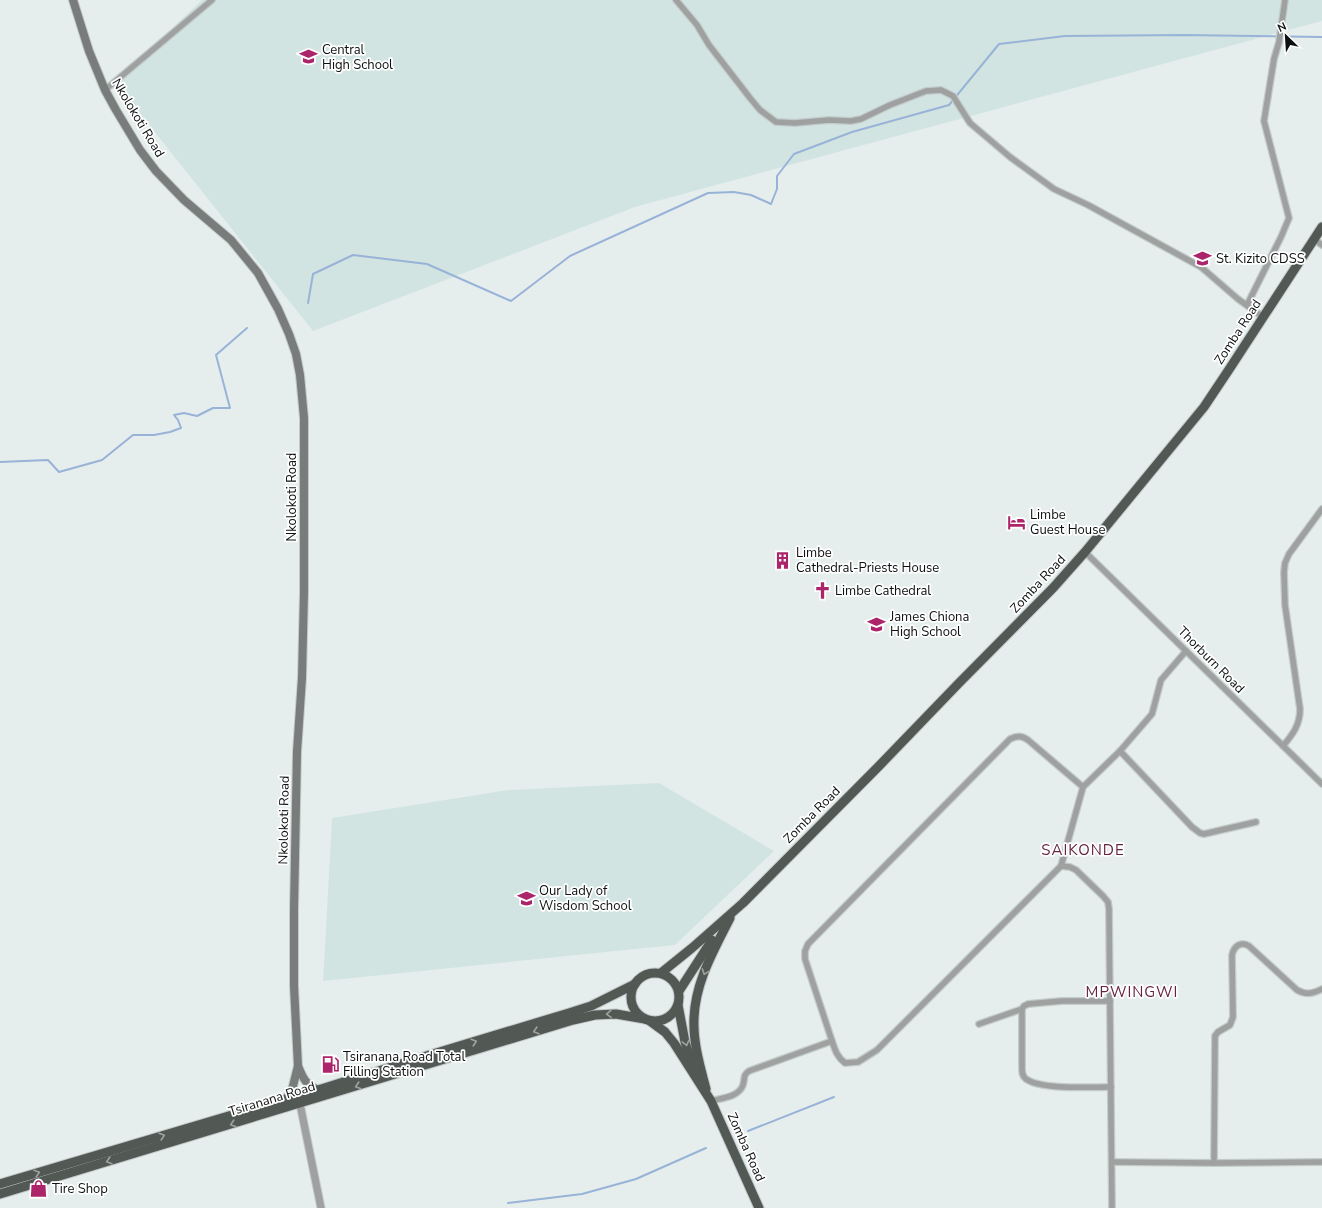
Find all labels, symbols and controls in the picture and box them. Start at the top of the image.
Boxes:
north arrow [1266,16,1306,56]
text: N [1275,19,1289,36]
place label: Central High School [322,41,393,74]
school or university icon: Central High School [299,47,319,67]
street label: Nkolokoti Road [107,75,169,161]
school or university icon: St. Kizito CDSS [1193,249,1213,269]
place label: St. Kizito CDSS [1216,250,1305,268]
street label: Zomba Road [1210,296,1266,368]
street label: Nkolokoti Road [283,453,301,541]
place label: Limbe Guest House [1030,506,1105,539]
hotel icon: Limbe Guest House [1007,512,1027,532]
place label: Limbe Cathedral-Priests House [796,544,939,577]
building icon: Limbe Cathedral-Priests House [773,550,793,570]
street label: Zomba Road [1006,551,1070,617]
church icon: Limbe Cathedral [812,581,832,601]
place label: Limbe Cathedral [835,582,931,600]
place label: James Chiona High School [889,608,969,641]
school or university icon: James Chiona High School [867,614,887,634]
street label: Thorburn Road [1174,623,1248,697]
street label: Nkolokoti Road [274,775,294,865]
street label: Zomba Road [780,783,844,847]
district label: SAIKONDE [1041,840,1125,860]
place label: Our Lady of Wisdom School [539,882,632,915]
school or university icon: Our Lady of Wisdom School [516,888,536,908]
one-way arrow [701,968,709,975]
district label: MPWINGWI [1086,982,1178,1002]
one-way arrow [606,1010,612,1019]
one-way arrow [532,1026,539,1035]
one-way arrow [470,1038,477,1047]
one-way arrow [681,1040,689,1046]
place label: Tsiranana Road Total Filling Station [343,1048,465,1081]
fuel station icon: Tsiranana Road Total Filling Station [320,1054,340,1074]
street label: Tsiranana Road [226,1077,318,1121]
one-way arrow [354,1081,361,1090]
street label: Zomba Road [723,1110,769,1184]
one-way arrow [230,1119,237,1128]
one-way arrow [158,1132,165,1141]
one-way arrow [106,1156,113,1165]
one-way arrow [34,1169,41,1178]
shop icon: Tire Shop [29,1179,49,1199]
place label: Tire Shop [52,1180,108,1198]

